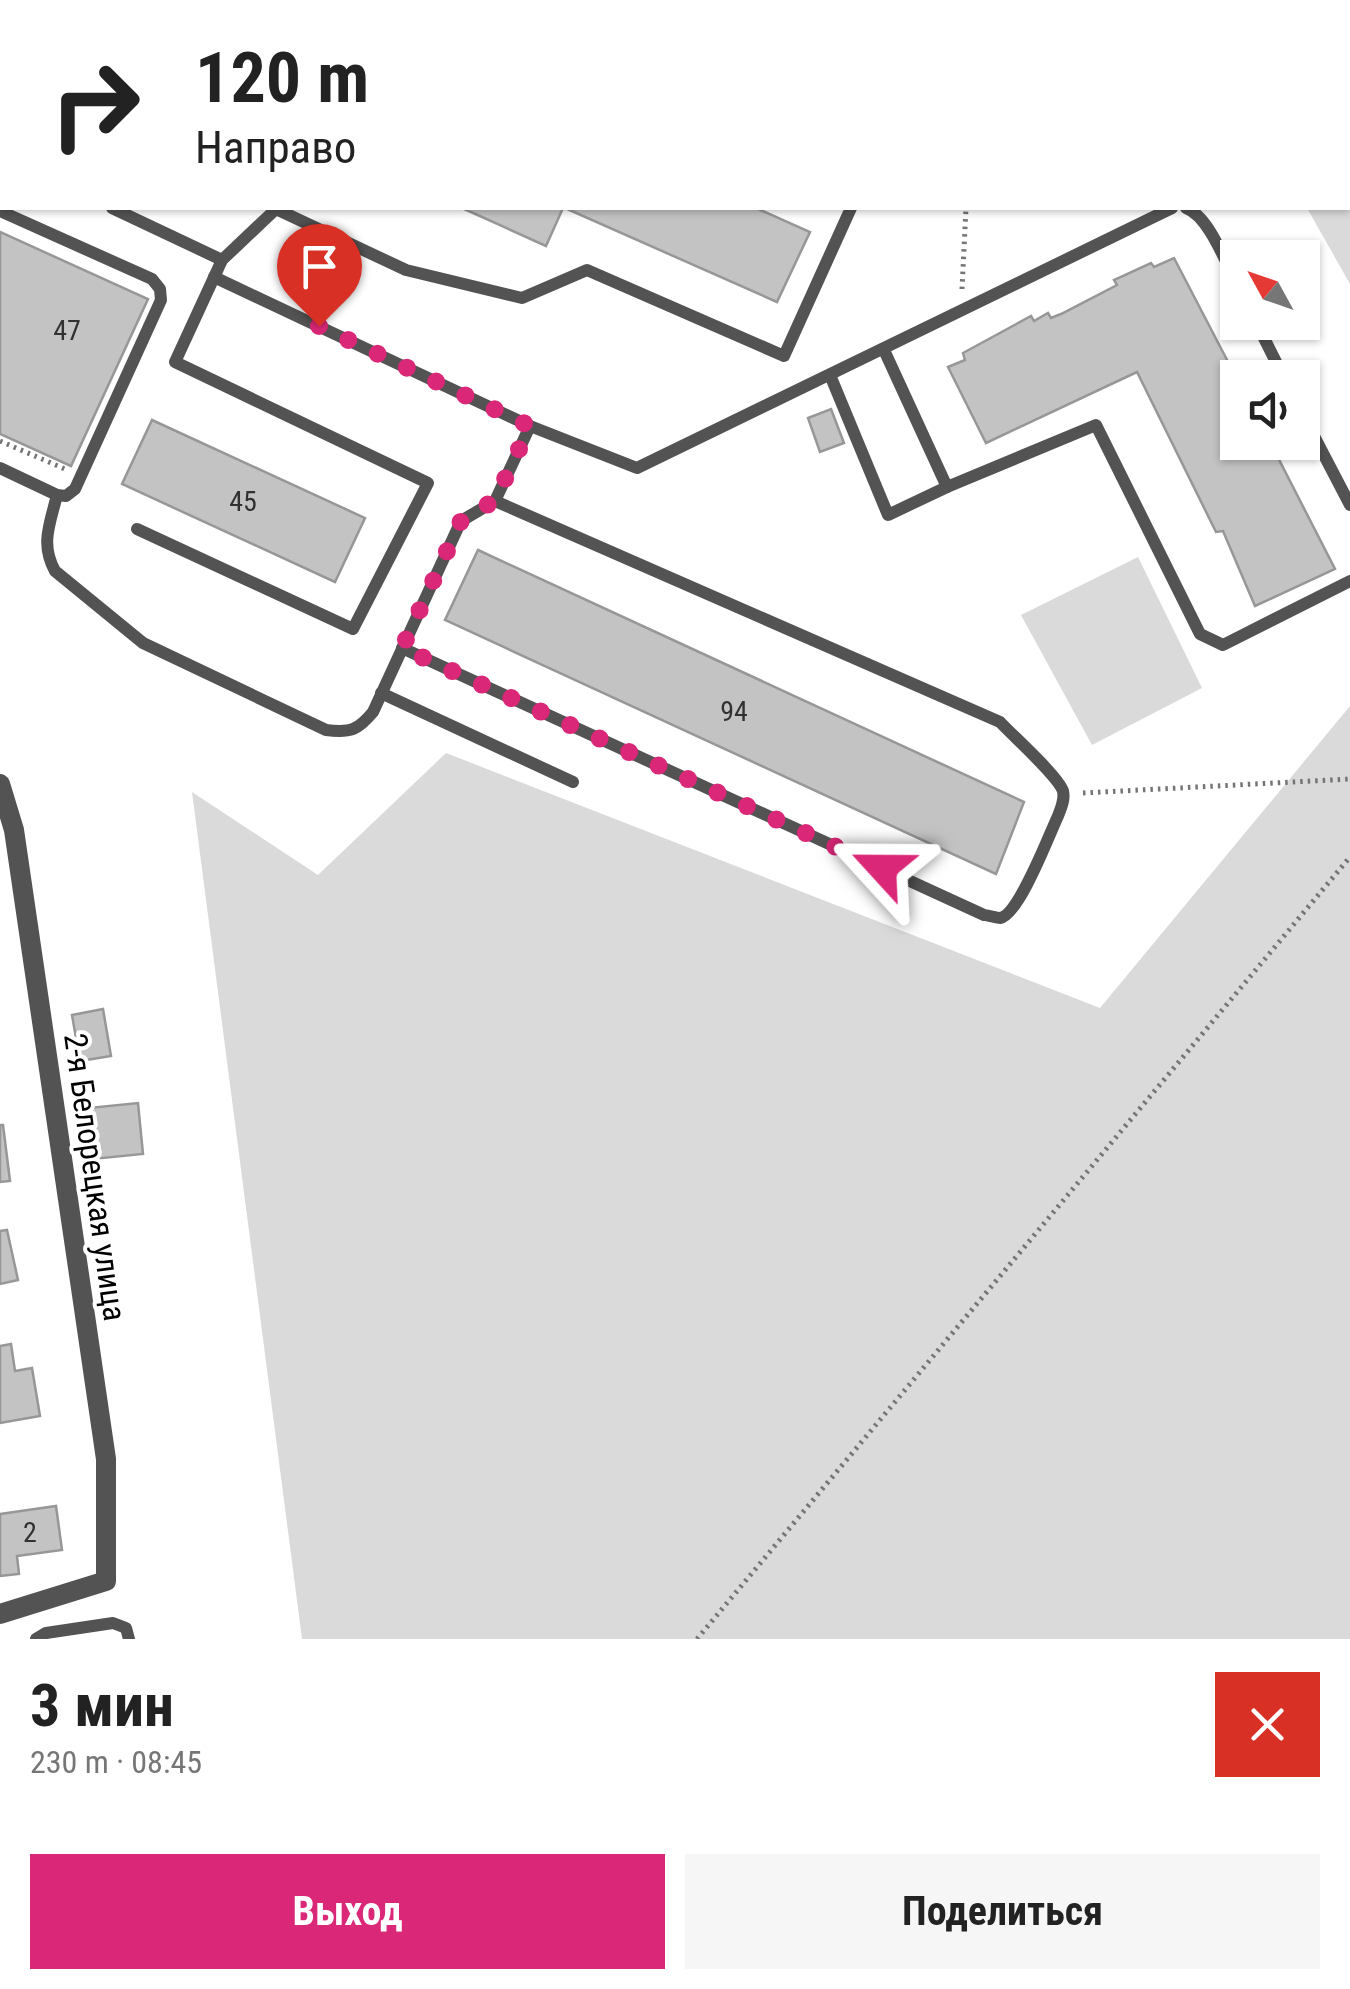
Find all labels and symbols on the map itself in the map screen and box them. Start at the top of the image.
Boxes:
pin [277,224,362,327]
north arrow [1220,240,1320,340]
house number: 47 [53,314,81,347]
house number: 45 [229,485,257,518]
house number: 94 [720,695,748,728]
position arrow [830,816,934,920]
street label: 2-я Белорецкая улица [56,1031,134,1323]
house number: 2 [23,1516,37,1549]

